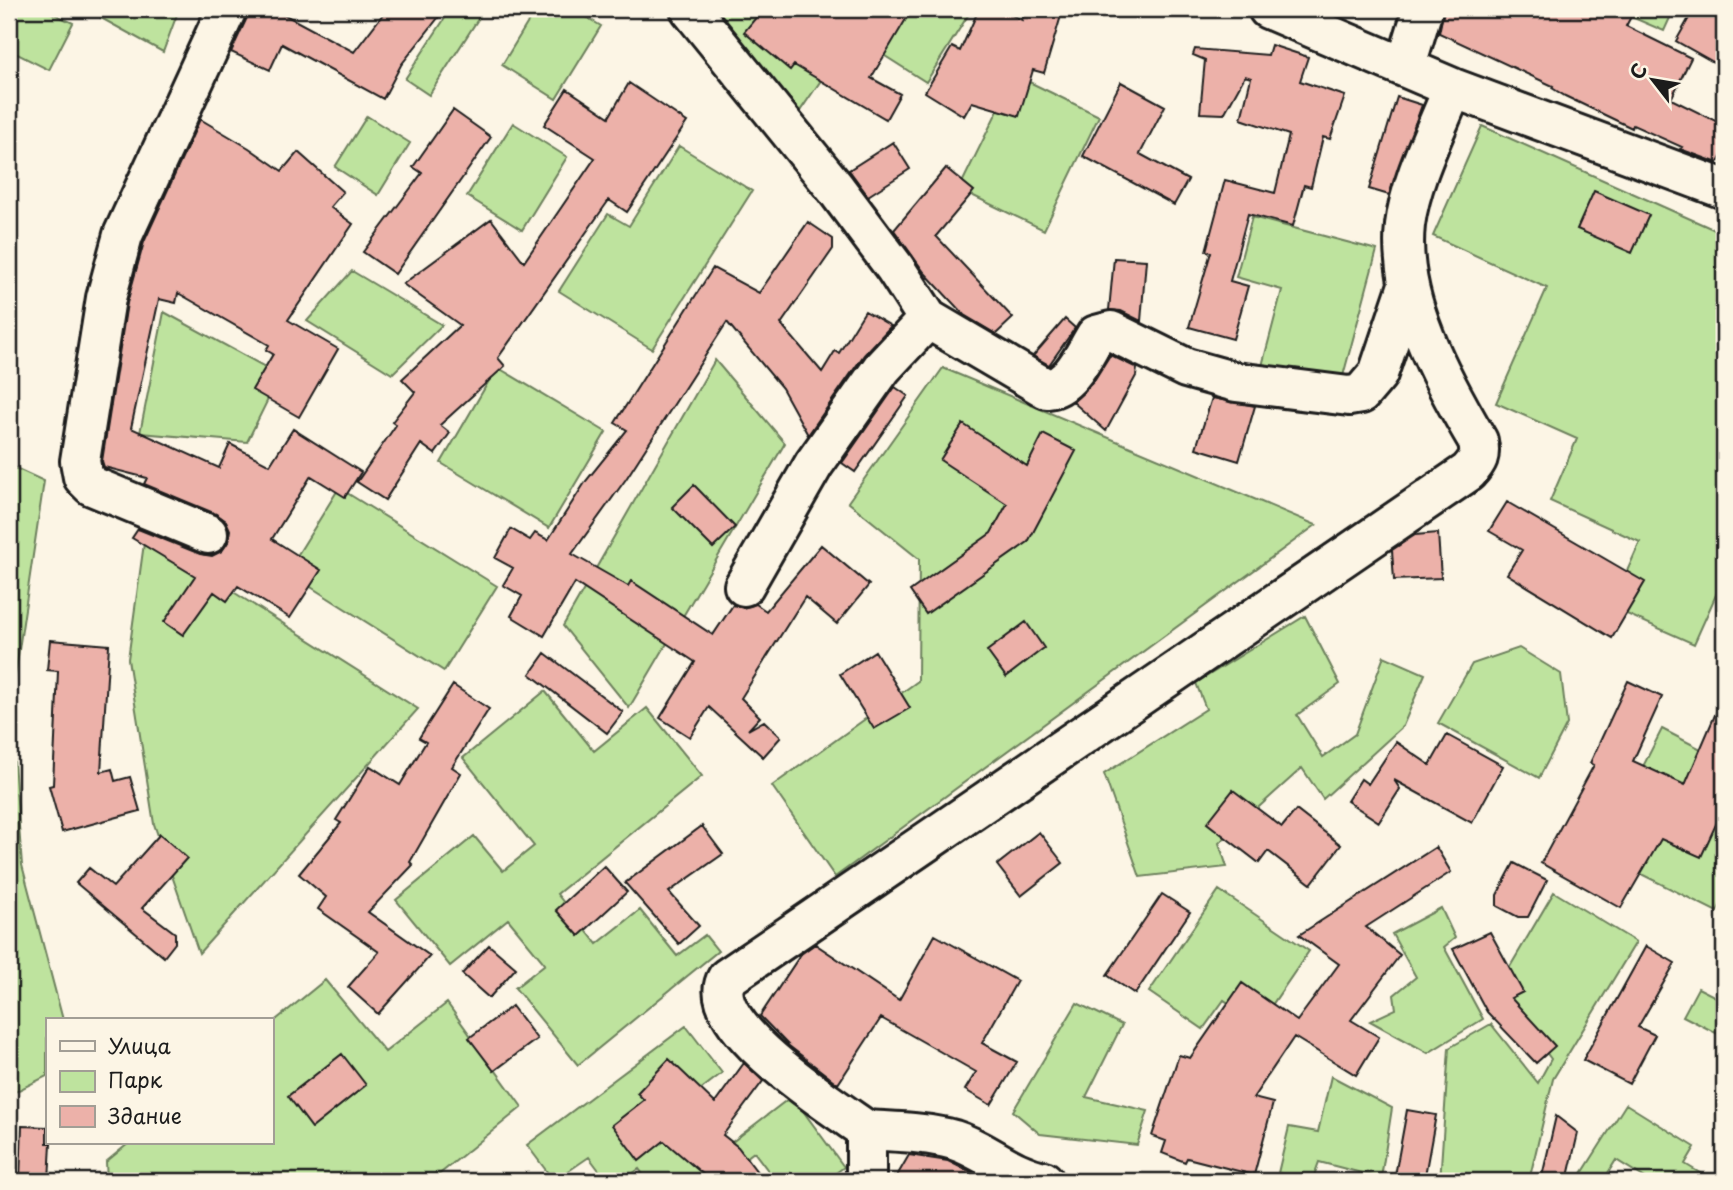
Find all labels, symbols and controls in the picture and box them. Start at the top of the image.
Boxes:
north arrow [1618,46,1688,116]
text: С [1622,57,1653,84]
legend [46,1018,273,1144]
text: Улица [108,1029,171,1061]
text: Парк [108,1063,163,1095]
text: Здание [108,1099,182,1131]

